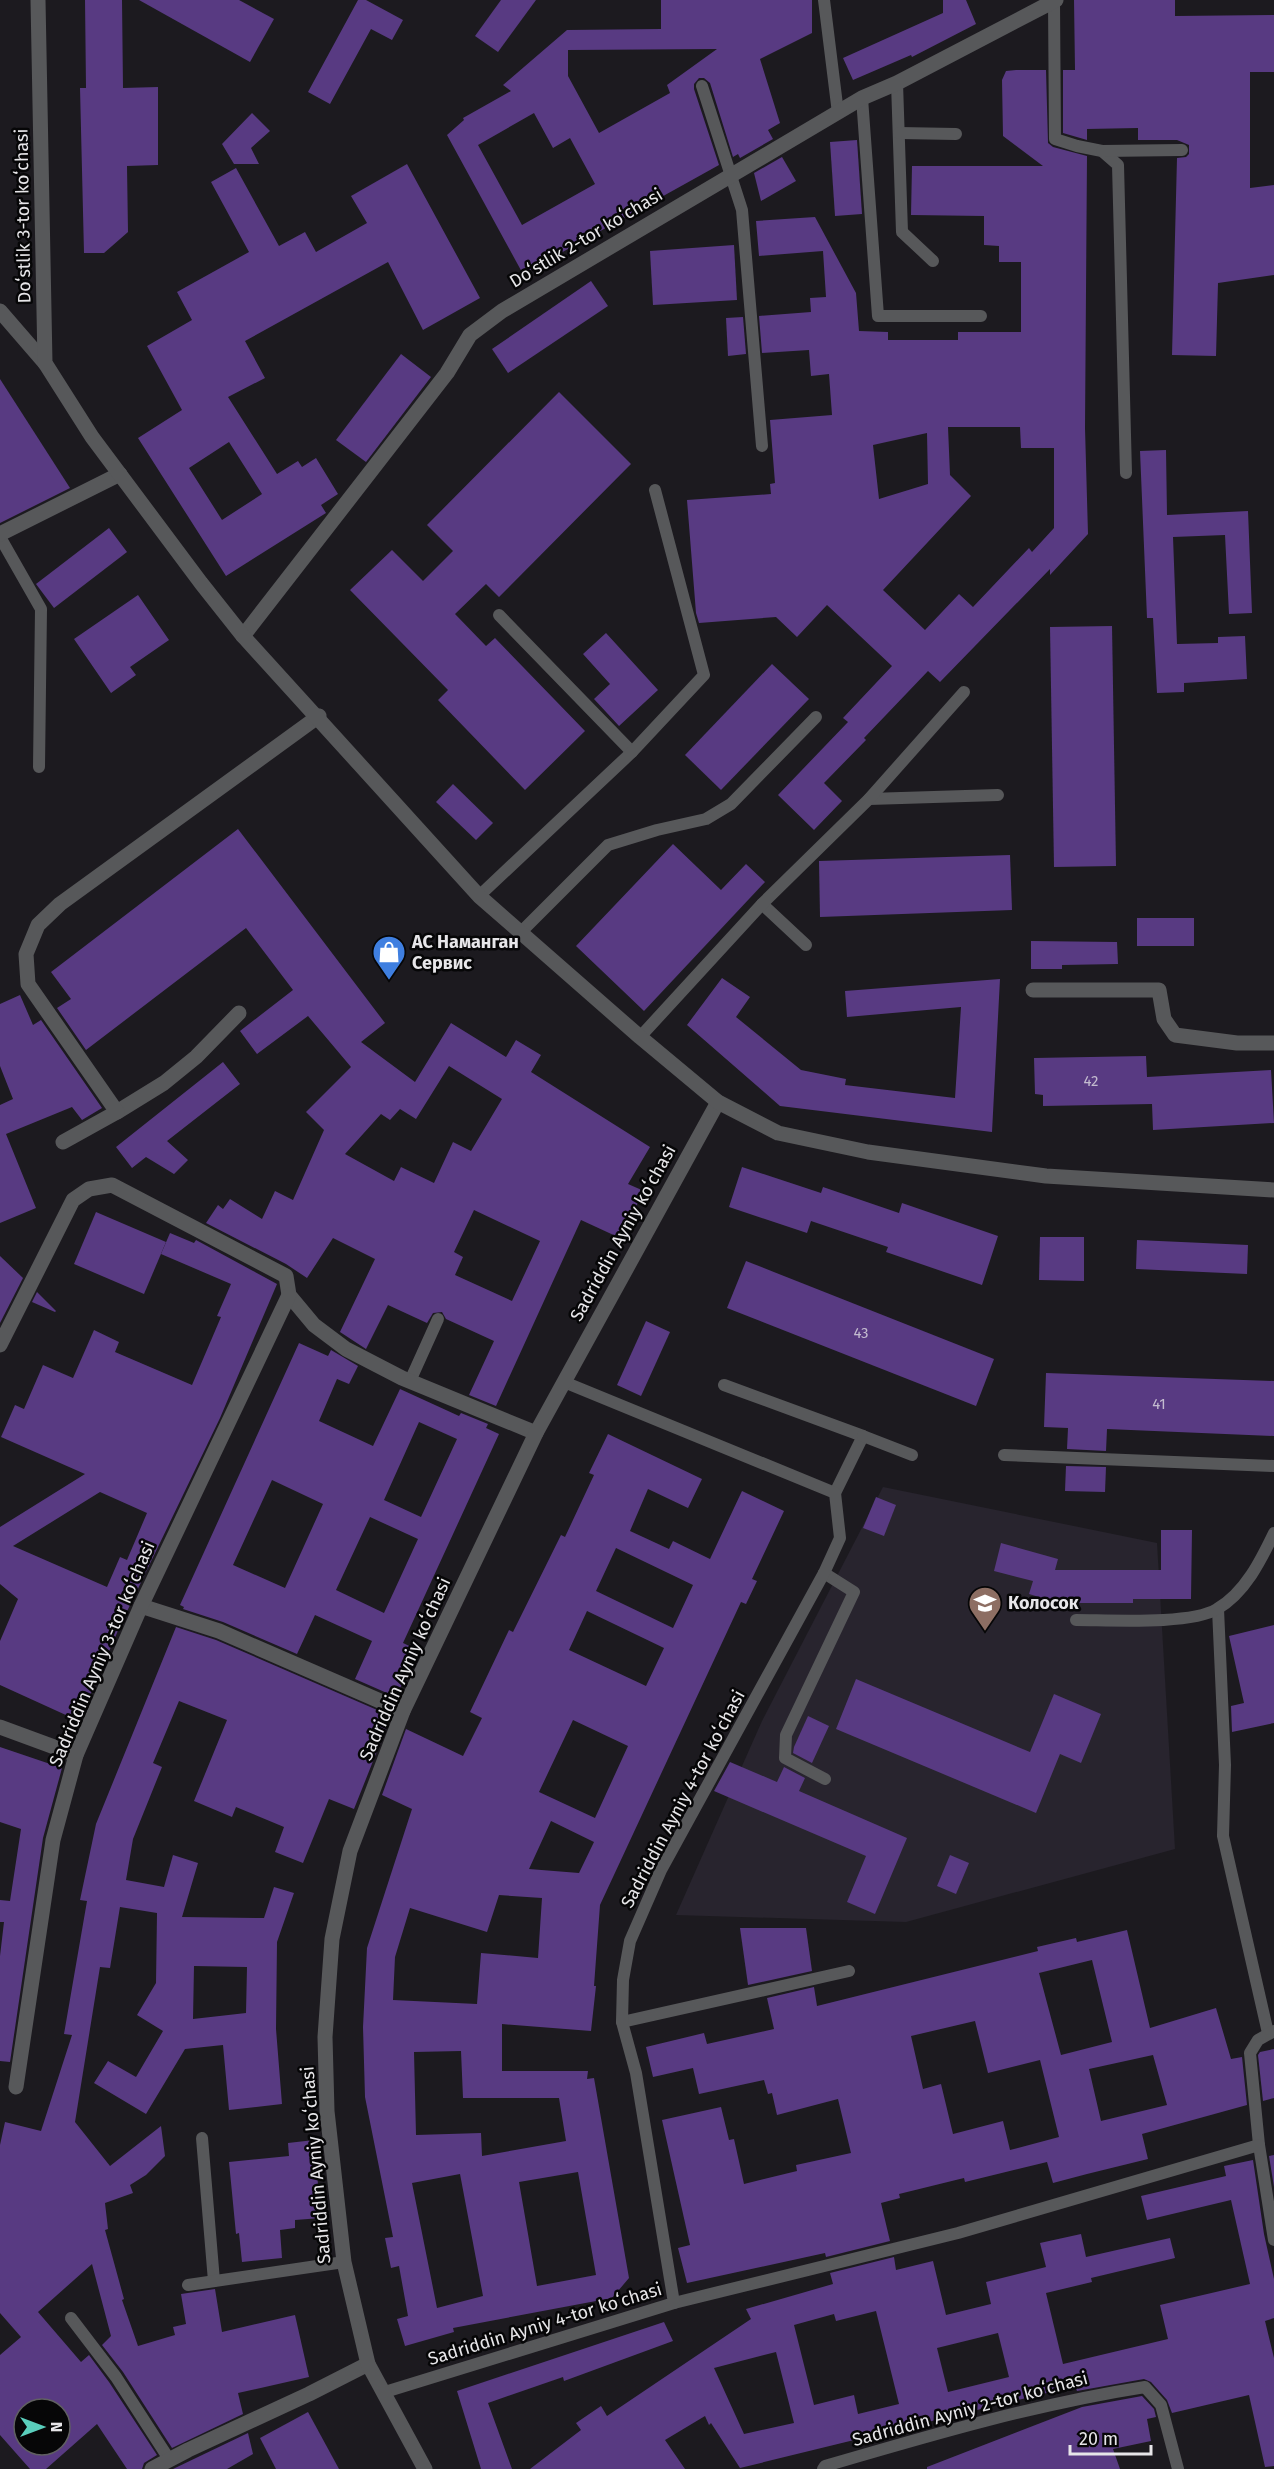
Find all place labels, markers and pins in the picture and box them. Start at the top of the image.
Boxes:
place label: АС Наманган Сервис [411,931,519,974]
shop icon: АС Наманган Сервис [371,934,407,981]
school or university icon: Колосок [967,1585,1003,1632]
place label: Колосок [1008,1592,1079,1614]

